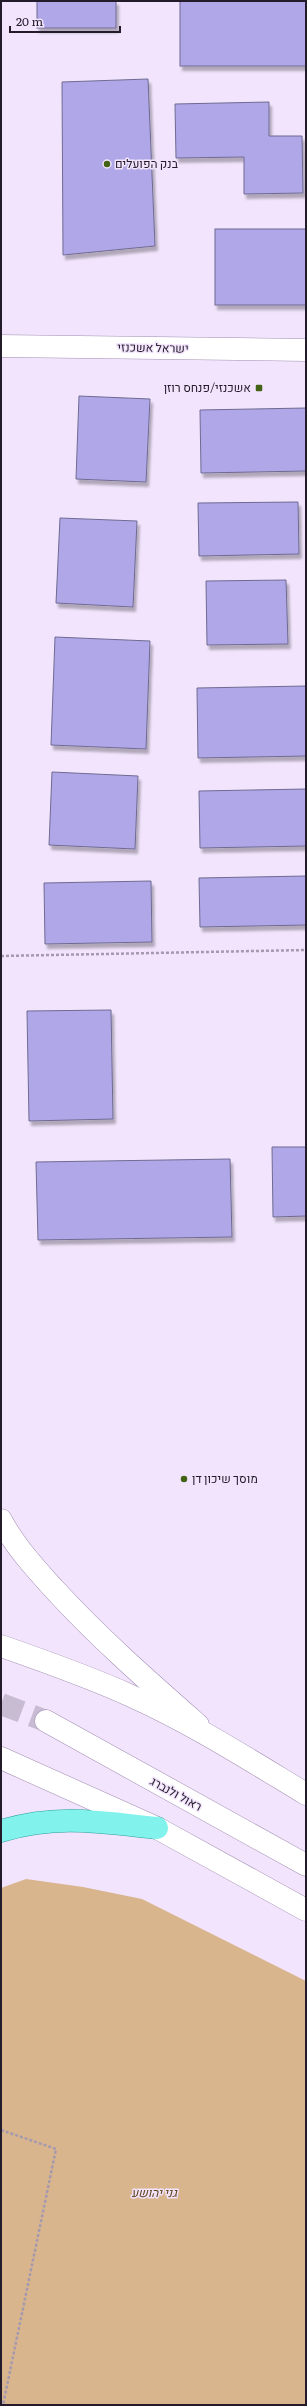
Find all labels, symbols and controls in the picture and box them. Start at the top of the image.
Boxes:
scale bar [10,8,120,34]
text: 20 m [16,12,43,30]
place label: בנק הפועלים [115,154,179,172]
marker: בנק הפועלים [102,159,112,169]
street label: ישראל אשכנזי [117,337,189,357]
place label: אשכנזי/פנחס רוזן [164,378,251,396]
marker: אשכנזי/פנחס רוזן [254,383,264,393]
place label: מוסך שיכון דן [192,1469,258,1487]
marker: מוסך שיכון דן [179,1474,189,1484]
street label: ראול ולנברג [147,1772,206,1815]
park label: גני יהושע [131,2183,178,2201]

